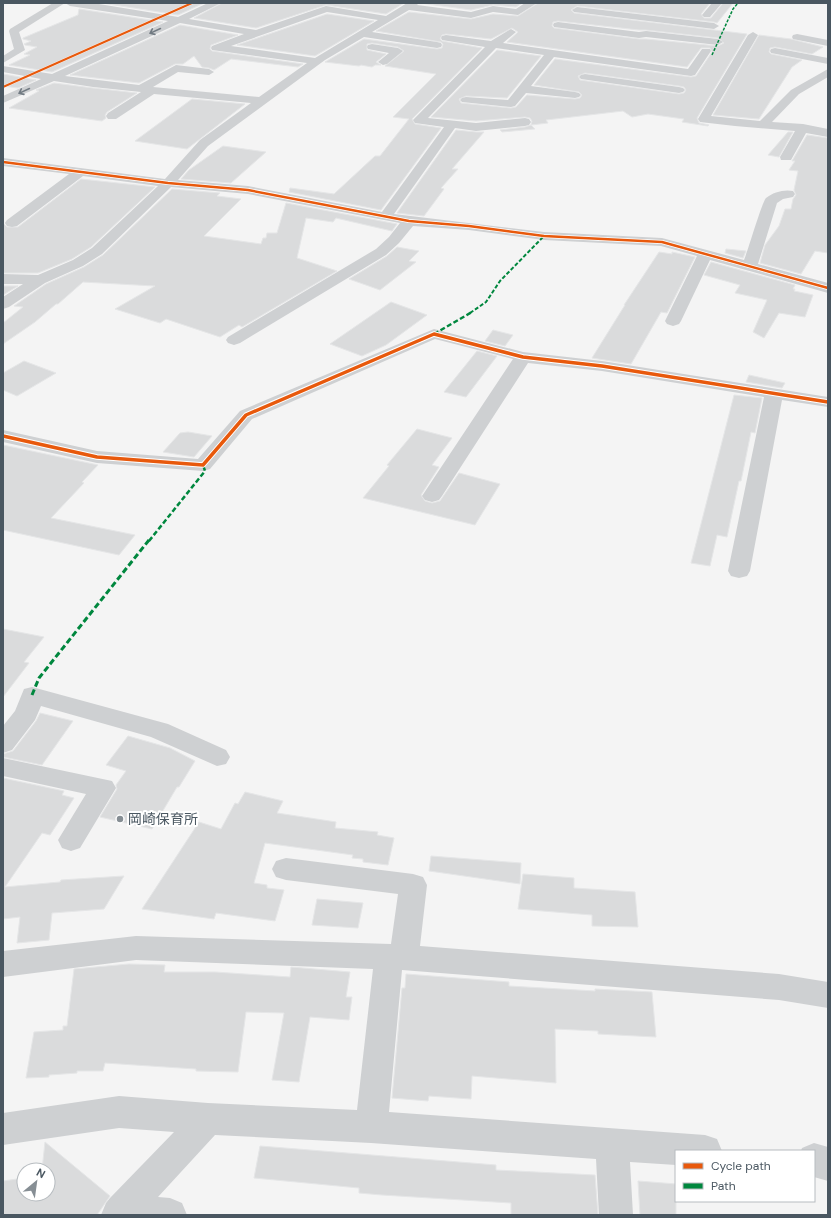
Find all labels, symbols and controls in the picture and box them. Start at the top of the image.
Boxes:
one-way arrow [149,28,161,35]
one-way arrow [18,88,30,95]
place label: 岡崎保育所 [128,810,198,828]
marker: 岡崎保育所 [115,814,125,824]
legend [675,1150,815,1202]
text: Cycle path [711,1158,771,1174]
north arrow [16,1162,56,1202]
text: N [34,1165,48,1181]
text: Path [711,1178,736,1194]

